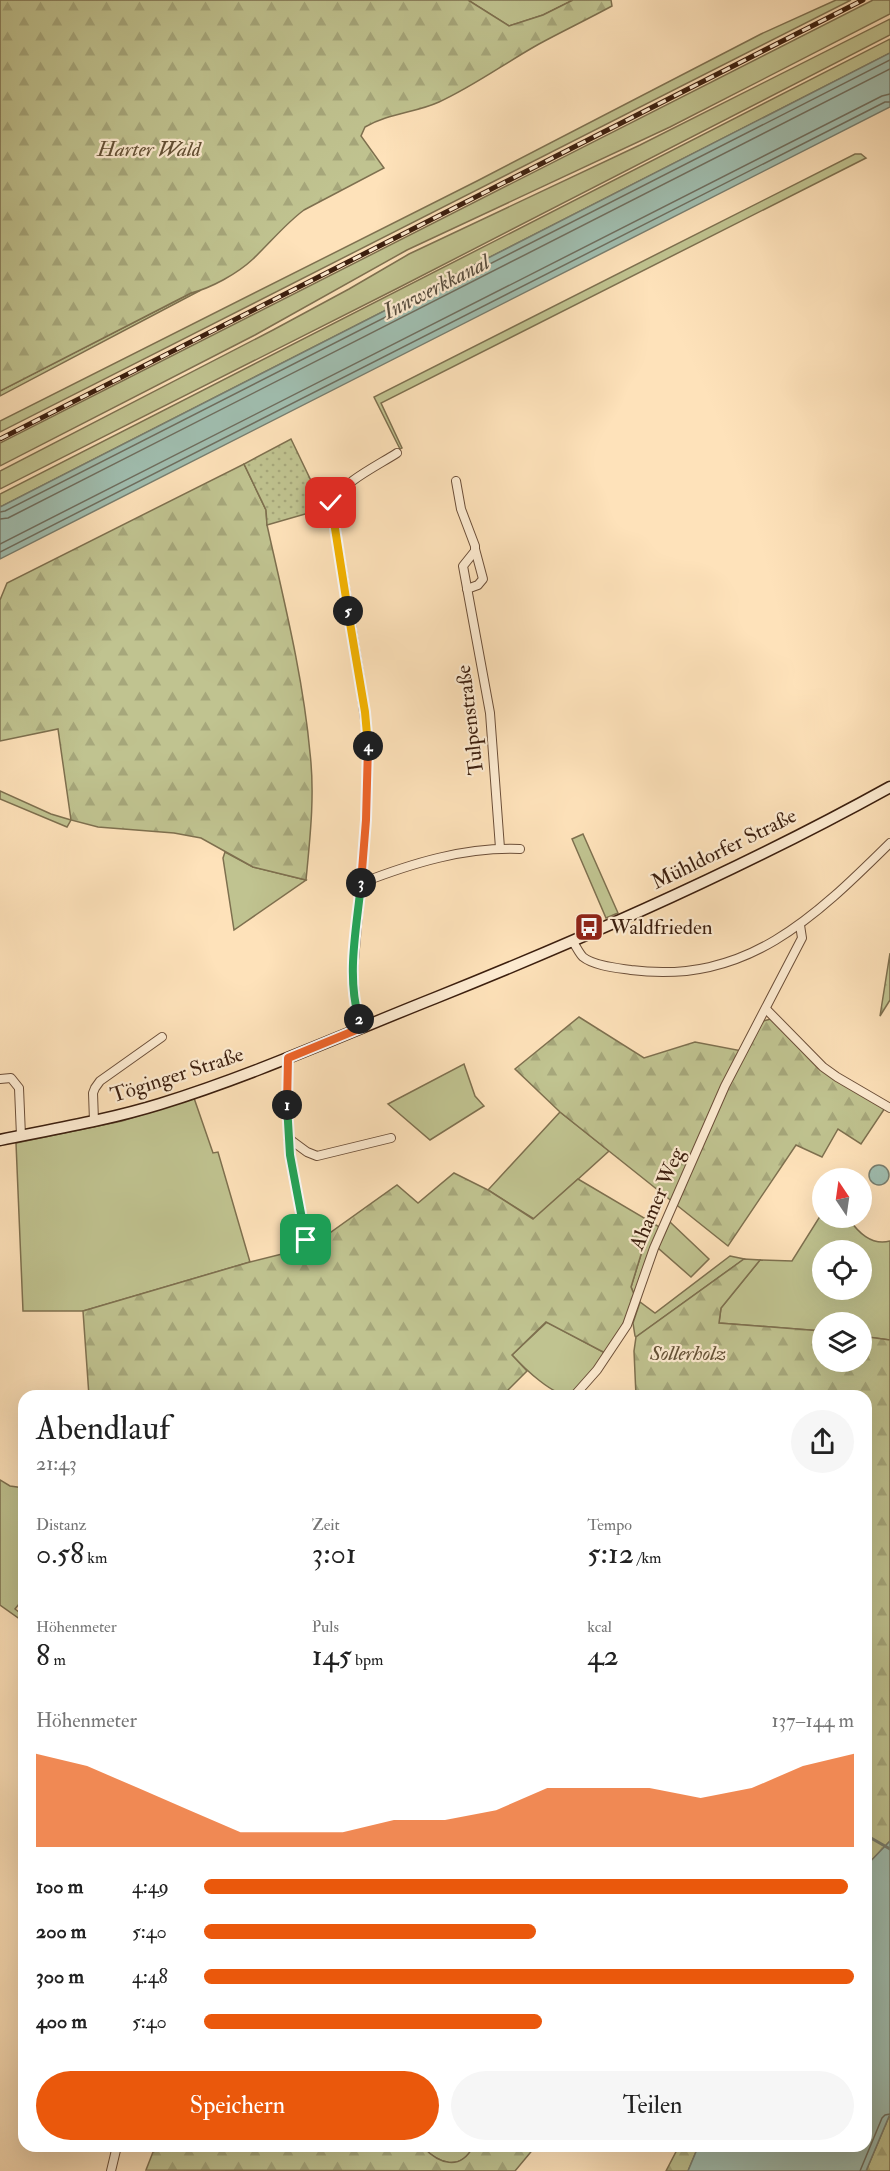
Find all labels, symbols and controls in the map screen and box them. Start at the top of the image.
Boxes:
park label: Harter Wald [96,136,202,163]
water label: Innwerkkanal [377,247,496,326]
pin [305,477,356,528]
icon: check [314,486,347,519]
pin: 5 [333,596,363,626]
text: 5 [344,601,352,621]
street label: Tulpenstraße [450,663,490,776]
pin: 4 [353,731,383,761]
text: 4 [364,736,372,756]
street label: Mühldorfer Straße [647,802,801,896]
pin: 3 [346,868,376,898]
text: 3 [358,873,364,893]
bus stop icon: Waldfrieden [573,911,605,943]
place label: Waldfrieden [609,914,713,941]
pin: 2 [344,1004,374,1034]
text: 2 [355,1009,363,1029]
street label: Töginger Straße [107,1041,247,1109]
pin: 1 [272,1090,302,1120]
text: 1 [284,1095,290,1115]
street label: Ahamer Weg [623,1143,691,1255]
north arrow [812,1168,872,1228]
map controls [812,1168,872,1372]
pin [280,1214,331,1265]
icon: arrive [289,1223,322,1256]
button: locate [812,1240,872,1300]
button: layers [812,1312,872,1372]
park label: Sollerholz [649,1340,726,1367]
text: Abendlauf [36,1408,170,1449]
button: share [791,1410,854,1473]
text: 21:43 [36,1451,77,1476]
text: Distanz [36,1515,87,1535]
text: Zeit [312,1515,340,1535]
text: Tempo [587,1515,632,1535]
text: 0.58 [36,1535,84,1572]
text: 3:01 [312,1535,357,1572]
text: 5:12 [587,1535,634,1572]
text: km [84,1548,107,1568]
text: /km [634,1548,661,1568]
text: Höhenmeter [36,1617,117,1637]
text: Puls [312,1617,339,1637]
text: kcal [587,1617,612,1637]
text: 8 [36,1637,50,1674]
text: 145 [312,1637,352,1674]
text: 42 [587,1637,619,1674]
text: m [50,1650,66,1670]
text: bpm [352,1650,383,1670]
text: Höhenmeter [36,1708,137,1733]
text: 137–144 m [771,1708,854,1733]
text: 100 m [36,1874,83,1899]
text: 4:49 [132,1874,169,1899]
text: 200 m [36,1919,86,1944]
text: 5:40 [132,1919,167,1944]
text: 300 m [36,1964,84,1989]
text: 4:48 [132,1964,168,1989]
text: 400 m [36,2009,87,2034]
text: 5:40 [132,2009,167,2034]
button: Speichern [36,2071,439,2140]
button: Teilen [451,2071,854,2140]

